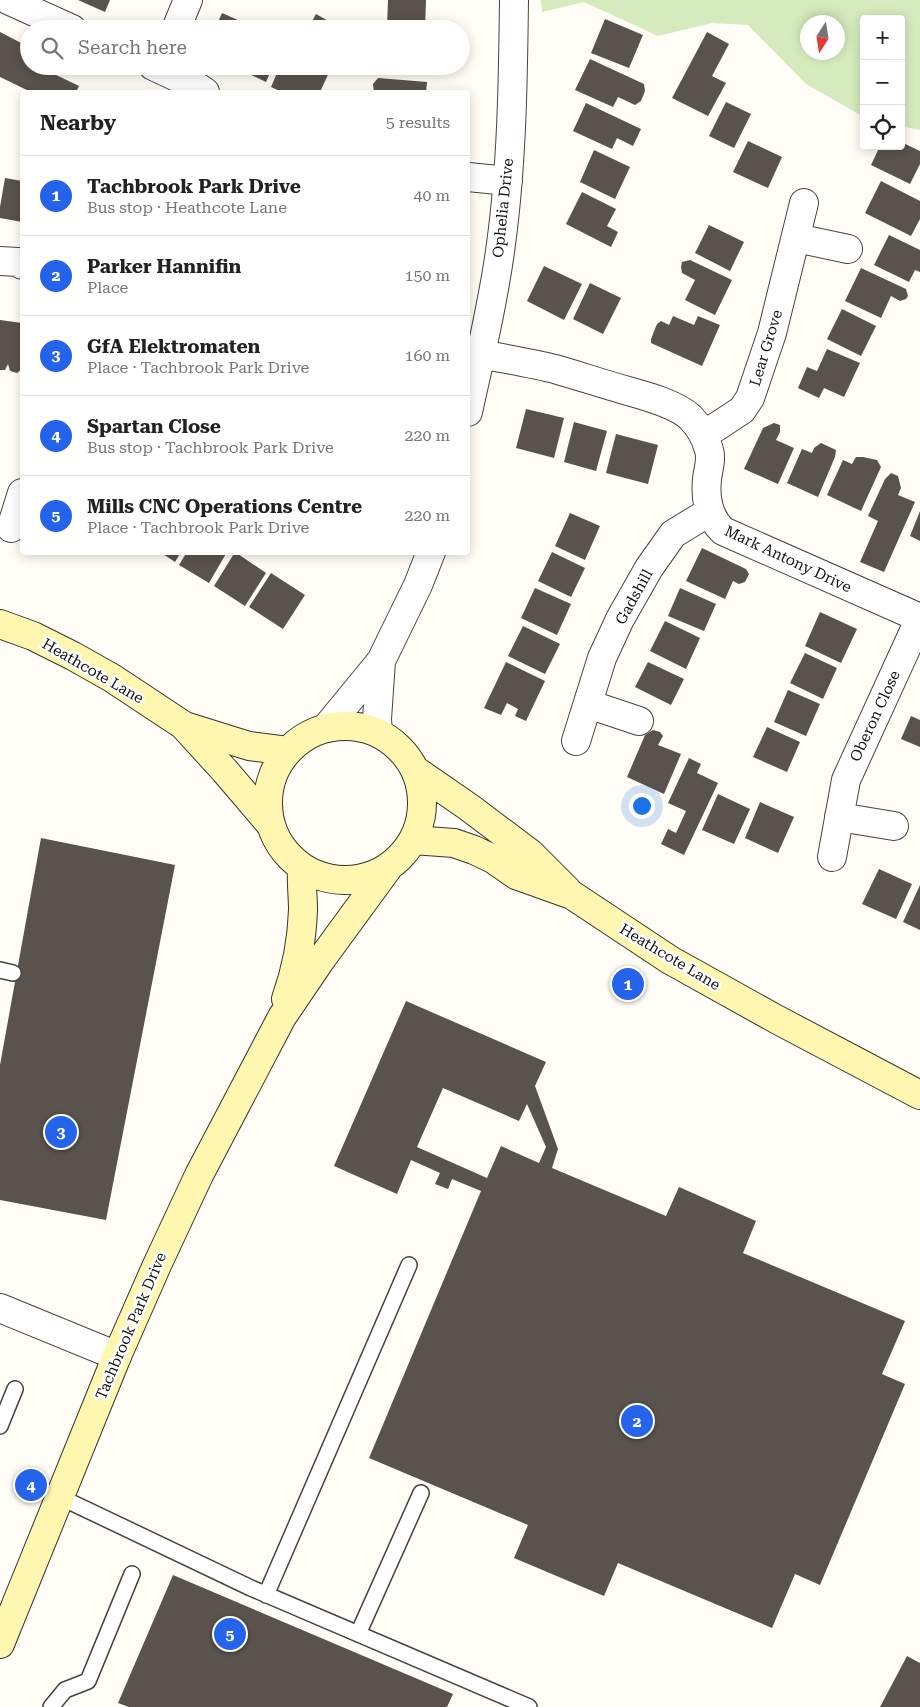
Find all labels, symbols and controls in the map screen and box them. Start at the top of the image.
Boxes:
north arrow [800,15,845,60]
map controls [860,15,905,150]
button: + [860,15,905,60]
search box [20,20,470,75]
icon: search [38,34,66,62]
text: Search here [78,36,187,59]
button: − [860,60,905,105]
button: locate [860,105,905,150]
text: Nearby [40,111,116,135]
text: 5 results [386,113,450,132]
street label: Ophelia Drive [489,157,517,259]
text: Tachbrook Park Drive [87,175,301,198]
text: 1 [52,186,60,205]
text: 40 m [413,186,450,205]
text: Bus stop · Heathcote Lane [87,198,287,217]
text: Parker Hannifin [87,255,241,278]
text: 2 [52,266,60,285]
text: 150 m [404,266,450,285]
text: Place [87,278,128,297]
street label: Lear Grove [746,308,786,388]
text: GfA Elektromaten [87,335,260,358]
text: 3 [52,346,60,365]
text: 160 m [404,346,450,365]
text: Place · Tachbrook Park Drive [87,358,309,377]
text: Spartan Close [87,415,221,438]
text: 4 [52,426,60,445]
text: 220 m [404,426,450,445]
text: Bus stop · Tachbrook Park Drive [87,438,334,457]
text: Mills CNC Operations Centre [87,495,362,518]
text: 5 [52,506,60,525]
text: 220 m [404,506,450,525]
text: Place · Tachbrook Park Drive [87,518,309,537]
street label: Mark Antony Drive [722,522,854,596]
street label: Gadshill [611,566,657,628]
street label: Heathcote Lane [39,635,147,707]
street label: Oberon Close [846,668,904,764]
your location [629,793,655,819]
street label: Heathcote Lane [616,920,724,994]
pin: 1 [612,965,644,1003]
pin: 3 [45,1113,77,1151]
street label: Tachbrook Park Drive [92,1250,170,1402]
pin: 2 [621,1402,653,1440]
pin: 4 [15,1466,47,1504]
pin: 5 [214,1615,246,1653]

